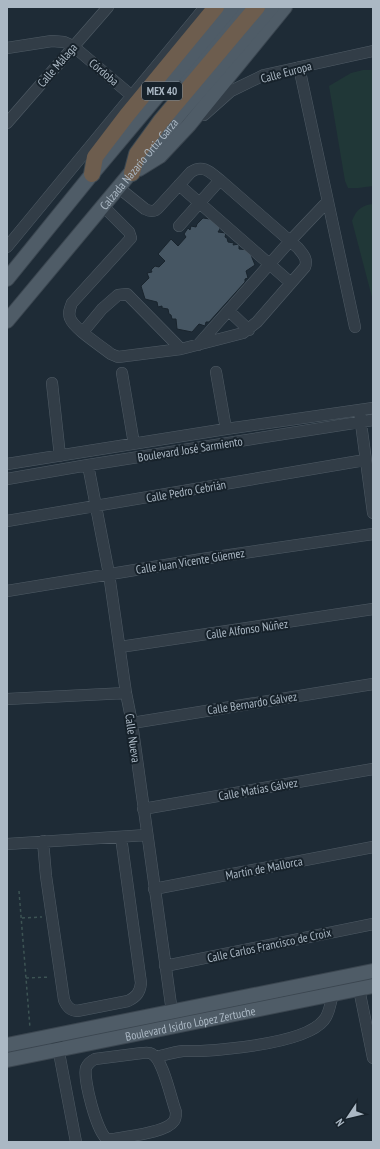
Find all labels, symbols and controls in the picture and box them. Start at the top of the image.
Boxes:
street label: Calle Málaga [34,40,80,90]
street label: Córdoba [86,55,122,89]
street label: Calle Europa [259,58,313,86]
road number: MEX 40 [142,82,182,100]
street label: Calzada Nazario Ortiz Garza [96,115,181,212]
street label: Boulevard José Sarmiento [136,433,244,465]
street label: Calle Pedro Cebrián [145,477,227,505]
street label: Calle Juan Vicente Güemez [135,545,245,577]
street label: Calle Alfonso Núñez [205,616,289,642]
street label: Calle Bernardo Gálvez [206,688,298,718]
street label: Calle Nueva [122,713,144,764]
street label: Calle Matías Gálvez [217,775,299,803]
street label: Martín de Mallorca [224,853,304,883]
street label: Calle Carlos Francisco de Croix [206,925,332,965]
street label: Boulevard Isidro López Zertuche [124,1002,257,1043]
north arrow [328,1097,368,1137]
text: N [332,1116,347,1129]

